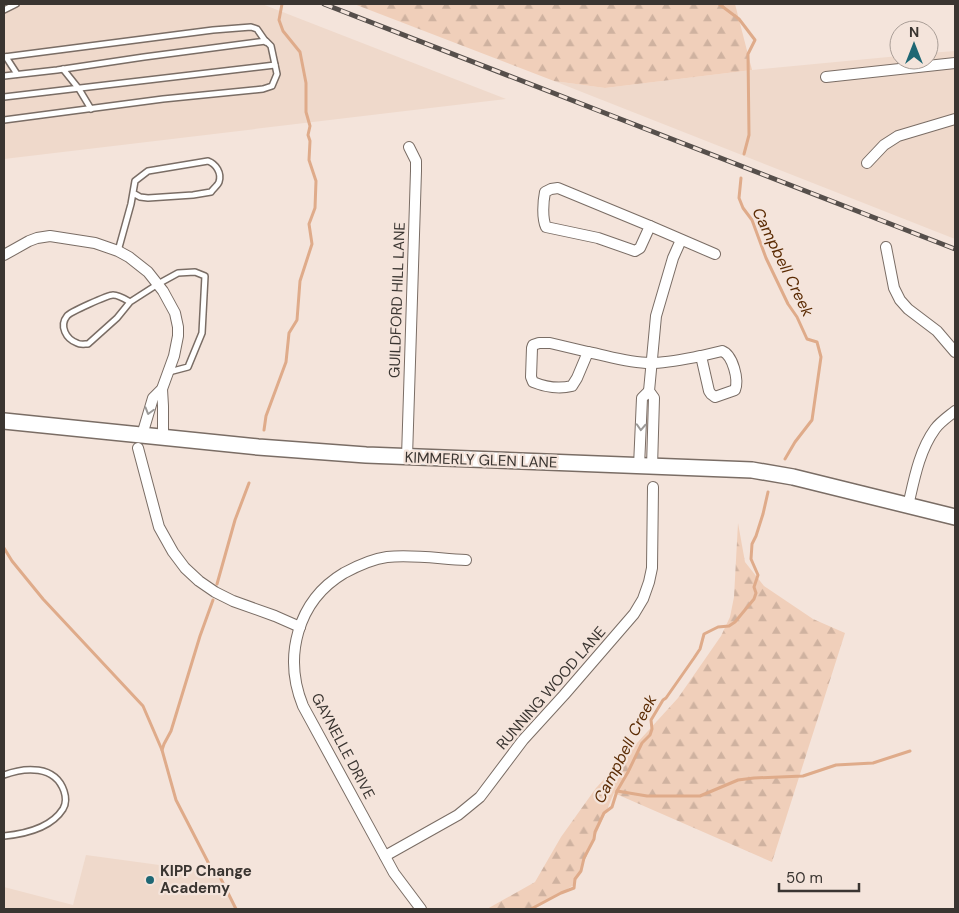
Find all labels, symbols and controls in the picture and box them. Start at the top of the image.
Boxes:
north arrow [889,20,939,70]
text: N [909,23,919,41]
water label: Campbell Creek [748,204,819,321]
street label: GUILDFORD HILL LANE [384,222,410,378]
one-way arrow [145,406,155,414]
one-way arrow [635,423,646,431]
street label: KIMMERLY GLEN LANE [404,447,558,473]
street label: RUNNING WOOD LANE [492,622,610,754]
street label: GAYNELLE DRIVE [307,690,379,802]
water label: Campbell Creek [589,691,662,807]
scale bar [779,860,859,892]
place label: KIPP Change Academy [160,861,252,898]
text: 50 m [786,868,823,888]
marker: KIPP Change Academy [144,874,156,886]

